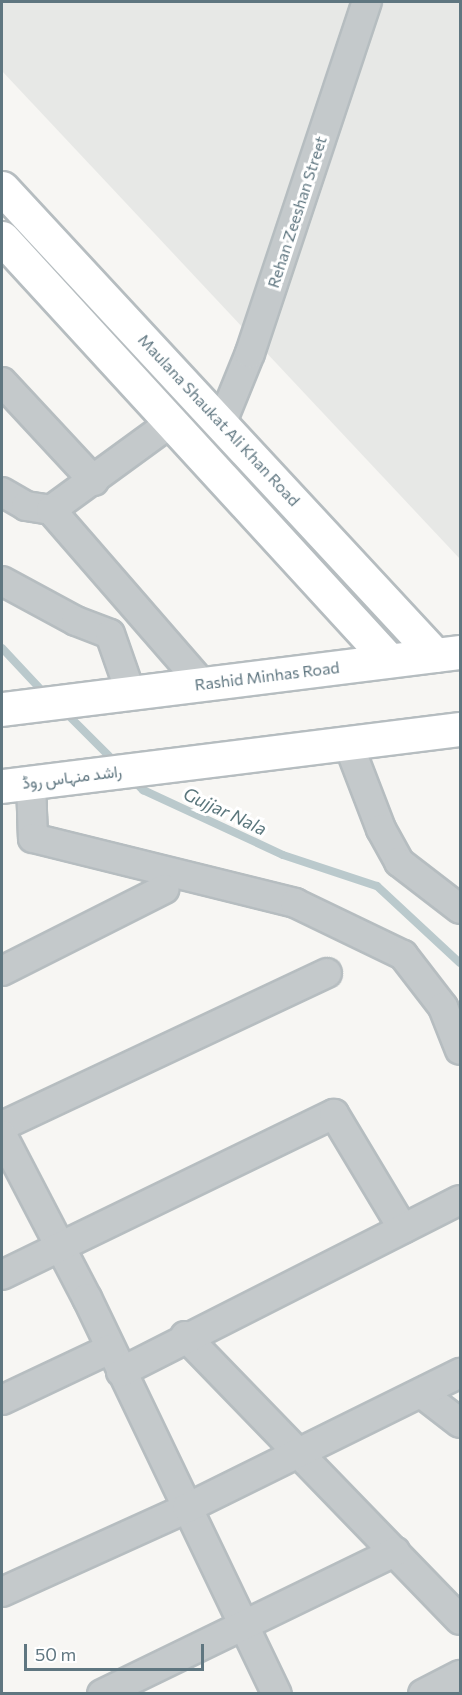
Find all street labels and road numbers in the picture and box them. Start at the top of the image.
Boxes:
street label: Rehan Zeeshan Street [263,134,331,290]
street label: Maulana Shaukat Ali Khan Road [134,330,304,510]
street label: Rashid Minhas Road [193,658,341,694]
street label: راشد منہاس روڈ [21,761,123,793]

